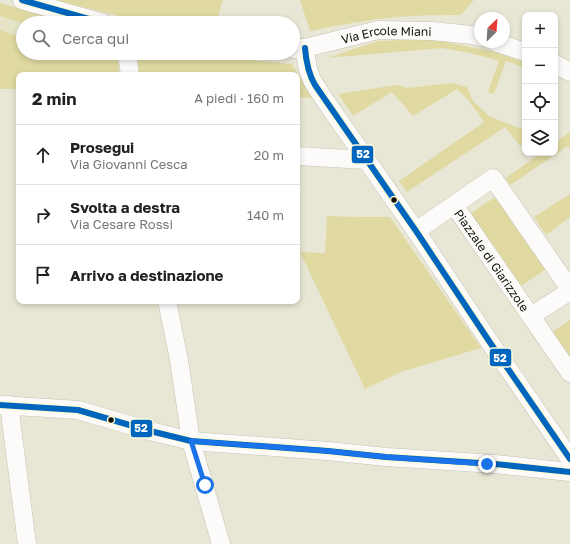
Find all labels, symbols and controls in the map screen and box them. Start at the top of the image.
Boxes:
north arrow [474,12,510,48]
map controls [522,12,558,156]
button: + [522,12,558,48]
search box [16,16,300,60]
street label: Via Ercole Miani [339,22,432,46]
icon: search [30,27,52,49]
text: Cerca qui [62,29,129,47]
button: − [522,48,558,84]
button: locate [522,84,558,120]
text: 2 min [32,88,76,109]
text: A piedi · 160 m [194,90,284,106]
button: layers [522,120,558,156]
text: Prosegui [70,138,134,156]
icon: ahead [32,144,54,166]
line badge: 52 [351,145,374,164]
text: 20 m [254,147,284,163]
text: 52 [356,147,370,160]
text: Via Giovanni Cesca [70,156,188,172]
unlabelled marker [389,195,399,205]
text: Svolta a destra [70,198,180,216]
icon: right [32,204,54,226]
street label: Piazzale di Giarizzole [452,206,533,314]
text: 140 m [247,207,284,223]
text: Via Cesare Rossi [70,216,173,232]
icon: arrive [32,264,54,286]
text: Arrivo a destinazione [70,266,223,284]
line badge: 52 [489,348,512,367]
text: 52 [493,351,507,364]
unlabelled marker [106,415,116,425]
line badge: 52 [130,419,153,438]
text: 52 [134,421,148,434]
route end [478,455,496,473]
route start [196,476,214,494]

